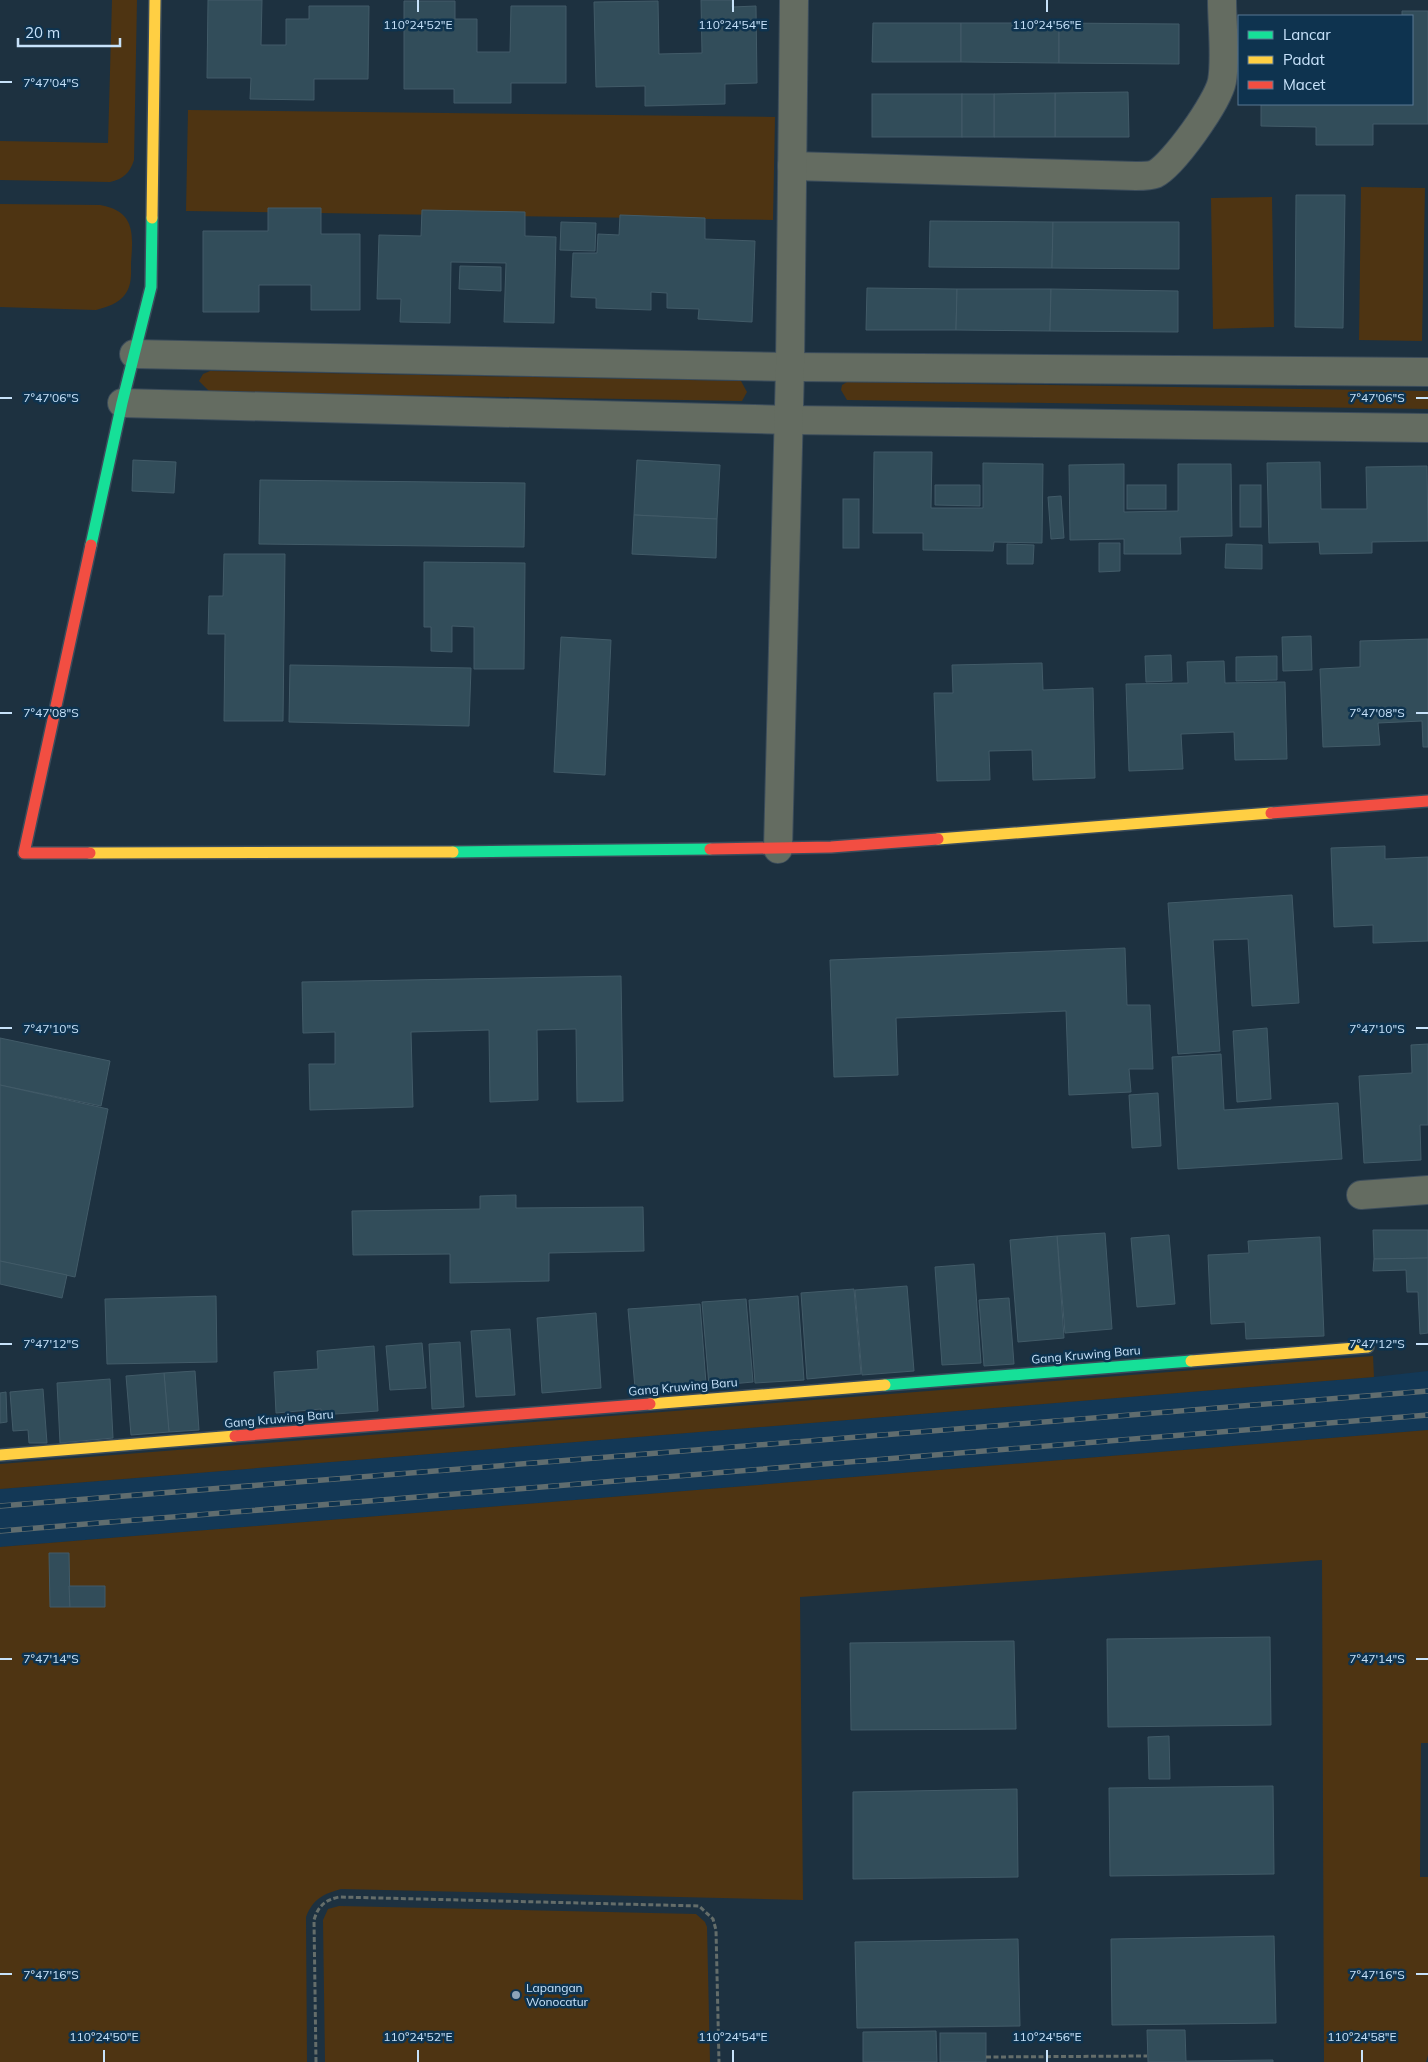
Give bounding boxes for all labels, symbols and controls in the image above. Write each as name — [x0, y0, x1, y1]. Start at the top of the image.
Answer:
scale bar — [18, 15, 120, 47]
legend — [1238, 15, 1413, 105]
text: 110°24'52"E — [383, 17, 453, 32]
text: 110°24'54"E — [698, 17, 768, 32]
text: 110°24'56"E — [1012, 17, 1082, 32]
text: 20 m — [25, 23, 60, 42]
text: Lancar — [1283, 25, 1331, 44]
text: Padat — [1283, 50, 1325, 69]
text: 7°47'04"S — [23, 75, 79, 90]
text: Macet — [1283, 75, 1326, 94]
text: 7°47'06"S — [23, 390, 79, 405]
text: 7°47'06"S — [1349, 390, 1405, 405]
text: 7°47'08"S — [23, 705, 79, 720]
text: 7°47'08"S — [1349, 705, 1405, 720]
text: 7°47'10"S — [23, 1021, 79, 1036]
text: 7°47'10"S — [1349, 1021, 1405, 1036]
text: 7°47'12"S — [23, 1336, 79, 1351]
text: 7°47'12"S — [1349, 1336, 1405, 1351]
street label: Gang Kruwing Baru — [1031, 1342, 1141, 1367]
street label: Gang Kruwing Baru — [628, 1374, 738, 1399]
street label: Gang Kruwing Baru — [224, 1406, 334, 1431]
text: 7°47'14"S — [23, 1651, 79, 1666]
text: 7°47'14"S — [1349, 1651, 1405, 1666]
text: 7°47'16"S — [23, 1967, 79, 1982]
text: 7°47'16"S — [1349, 1967, 1405, 1982]
place label: Lapangan Wonocatur — [526, 1980, 589, 2009]
marker: Lapangan Wonocatur — [510, 1989, 522, 2001]
text: 110°24'50"E — [69, 2029, 139, 2044]
text: 110°24'52"E — [383, 2029, 453, 2044]
text: 110°24'54"E — [698, 2029, 768, 2044]
text: 110°24'56"E — [1012, 2029, 1082, 2044]
text: 110°24'58"E — [1327, 2029, 1397, 2044]

